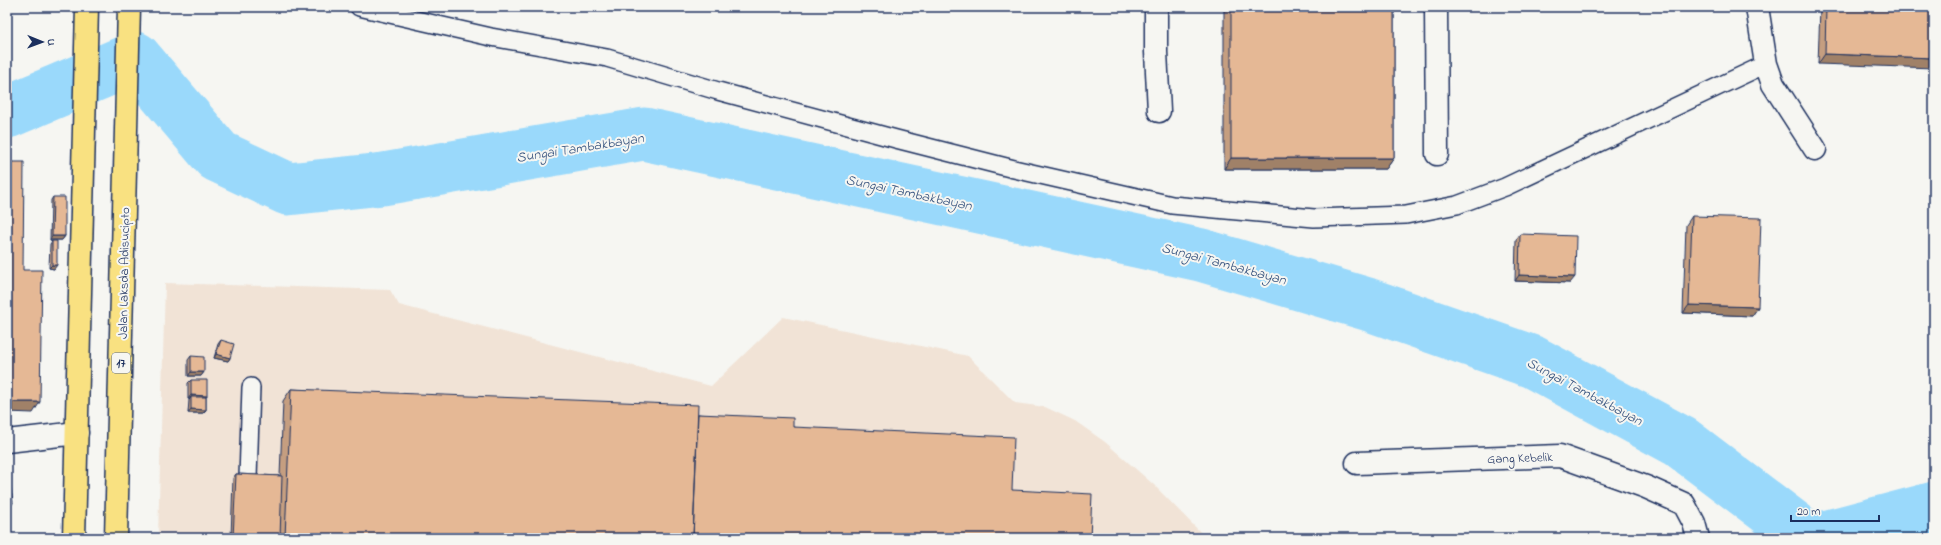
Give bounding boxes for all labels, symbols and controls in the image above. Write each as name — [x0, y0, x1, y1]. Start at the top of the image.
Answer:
north arrow — [22, 22, 62, 62]
text: U — [43, 39, 59, 46]
water label: Sungai Tambakbayan — [515, 128, 646, 169]
water label: Sungai Tambakbayan — [844, 170, 975, 217]
street label: Jalan Laksda Adisucipto — [114, 207, 135, 339]
water label: Sungai Tambakbayan — [1159, 238, 1289, 291]
road number: 17 — [112, 353, 130, 373]
water label: Sungai Tambakbayan — [1523, 353, 1647, 432]
street label: Gang Kebelik — [1487, 448, 1554, 470]
scale bar — [1791, 497, 1879, 523]
text: 20 m — [1797, 503, 1820, 521]

